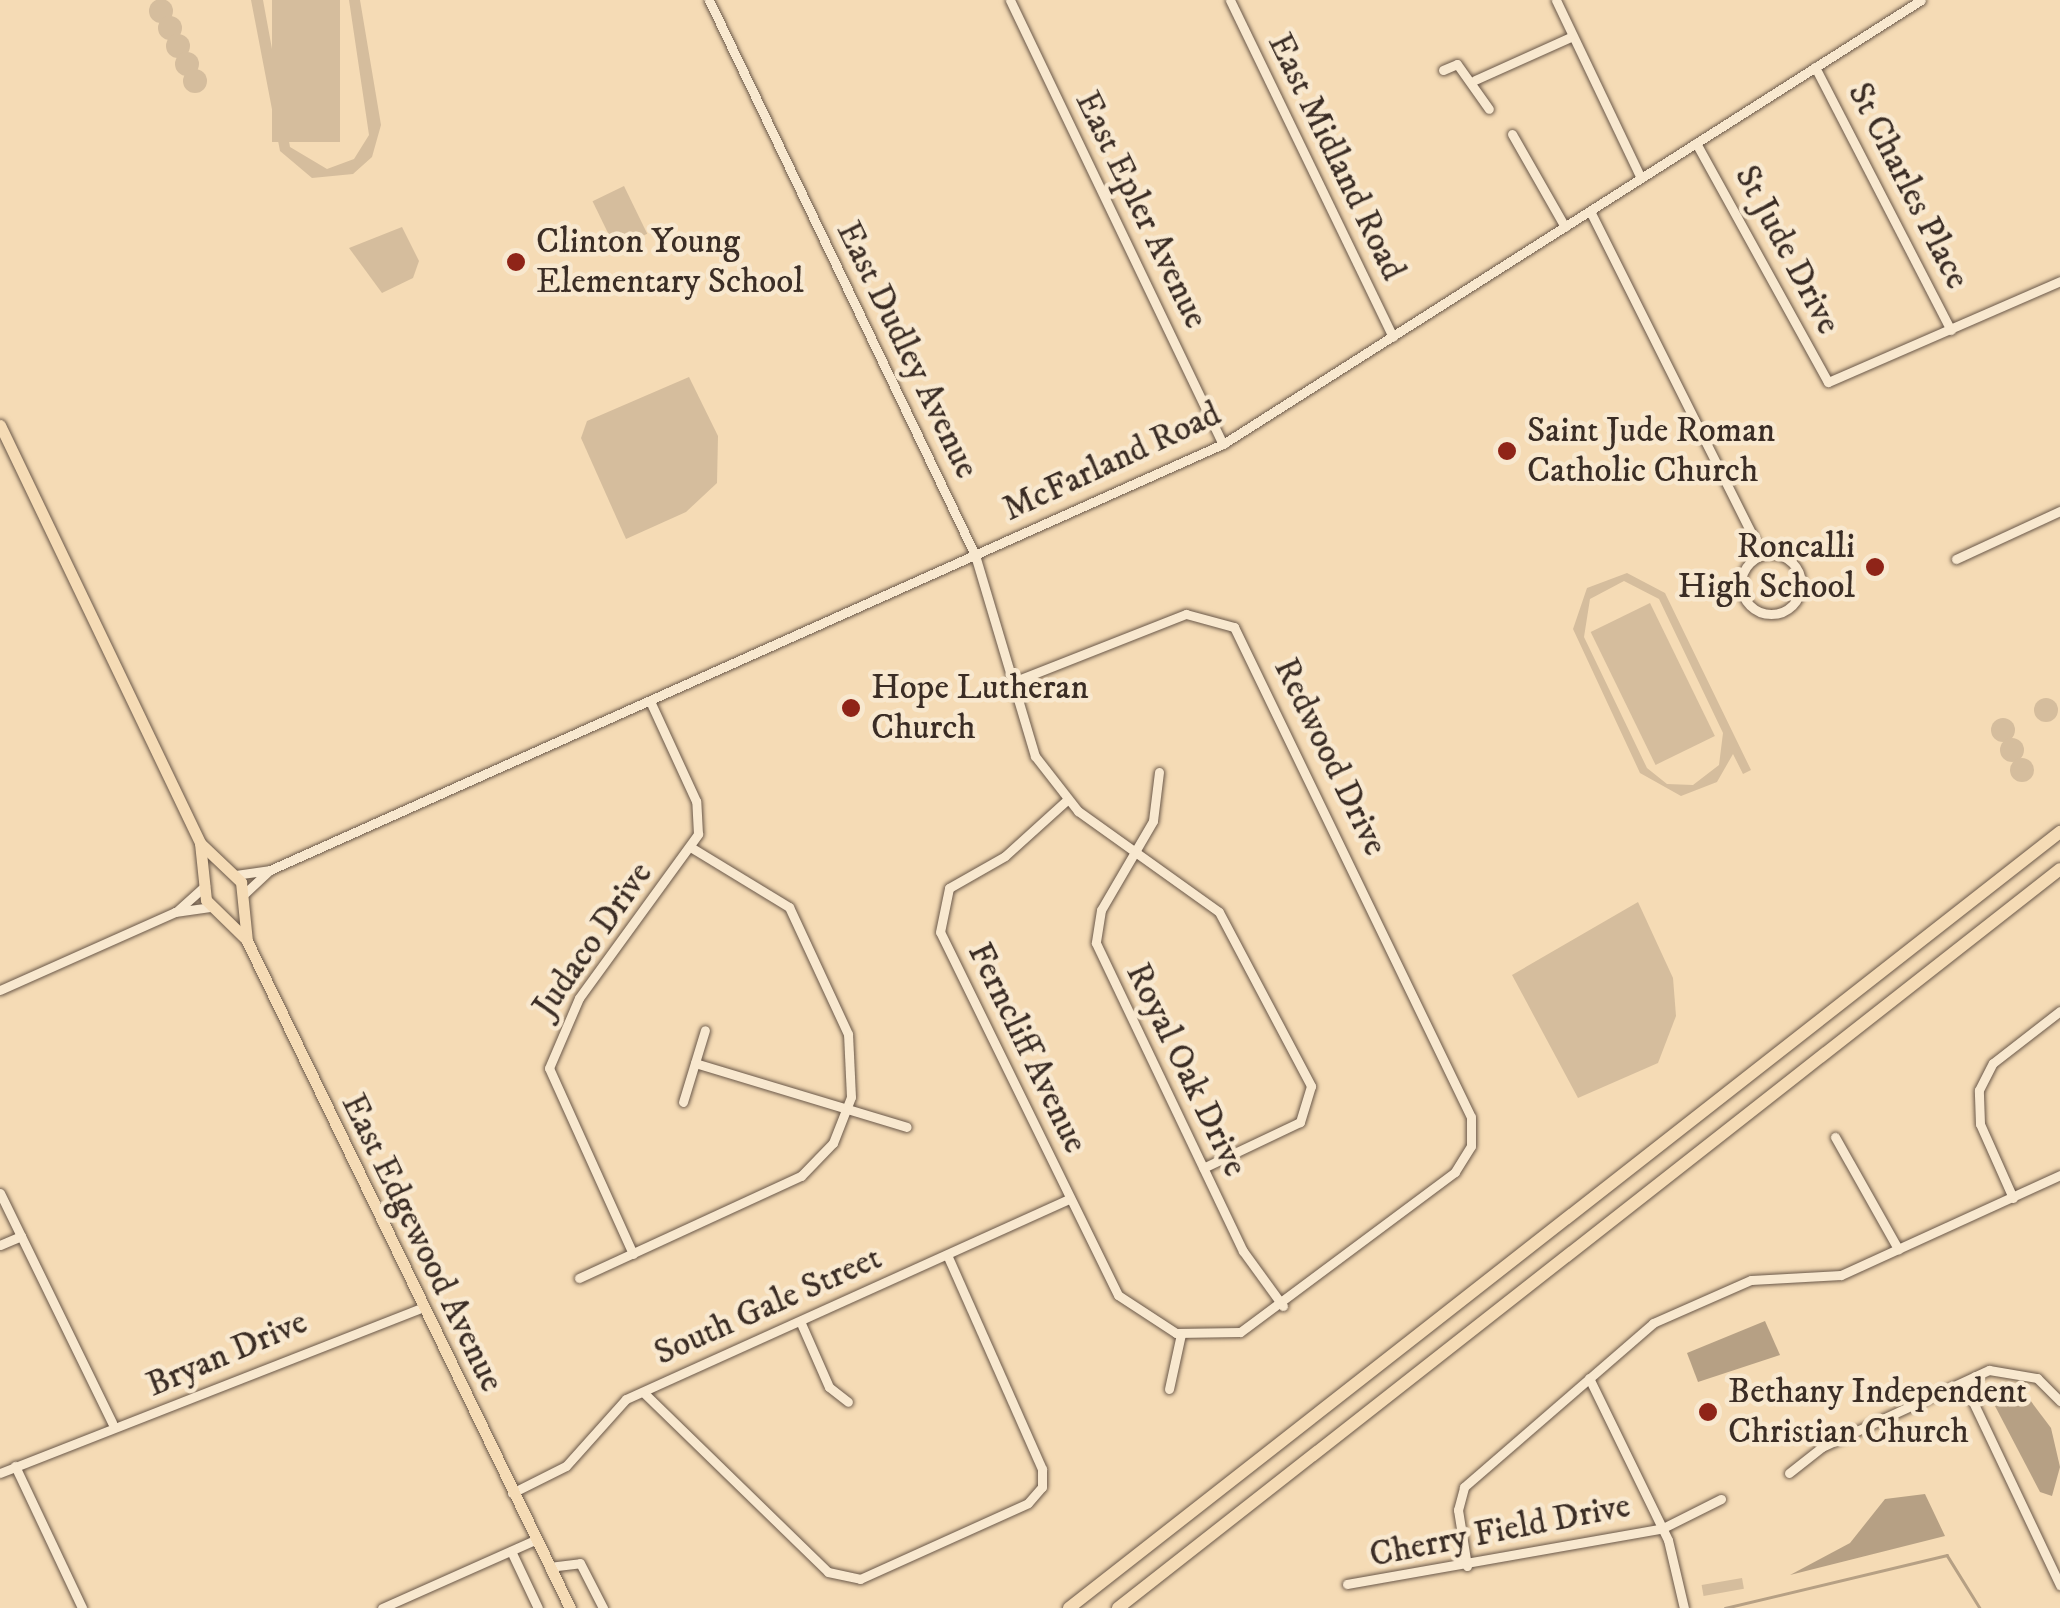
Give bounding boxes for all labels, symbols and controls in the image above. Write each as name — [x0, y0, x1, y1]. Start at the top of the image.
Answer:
street label: East Midland Road — [1258, 27, 1414, 287]
street label: St Charles Place — [1838, 76, 1978, 296]
street label: East Epler Avenue — [1065, 85, 1217, 335]
street label: St Jude Drive — [1725, 159, 1849, 341]
street label: East Dudley Avenue — [827, 215, 987, 485]
place label: Clinton Young Elementary School — [536, 221, 804, 303]
marker: Clinton Young Elementary School — [505, 251, 527, 273]
street label: McFarland Road — [996, 393, 1228, 531]
place label: Saint Jude Roman Catholic Church — [1527, 410, 1775, 492]
marker: Saint Jude Roman Catholic Church — [1496, 440, 1518, 462]
place label: Roncalli High School — [1678, 526, 1855, 608]
marker: Roncalli High School — [1864, 556, 1886, 578]
street label: Redwood Drive — [1264, 652, 1396, 862]
place label: Hope Lutheran Church — [871, 667, 1089, 749]
marker: Hope Lutheran Church — [840, 697, 862, 719]
street label: Judaco Drive — [524, 854, 662, 1026]
street label: Ferncliff Avenue — [958, 936, 1096, 1160]
street label: Royal Oak Drive — [1116, 956, 1256, 1184]
street label: East Edgewood Avenue — [332, 1087, 512, 1399]
street label: South Gale Street — [648, 1237, 888, 1375]
street label: Bryan Drive — [140, 1301, 314, 1407]
place label: Bethany Independent Christian Church — [1728, 1371, 2027, 1453]
marker: Bethany Independent Christian Church — [1697, 1401, 1719, 1423]
street label: Cherry Field Drive — [1366, 1485, 1634, 1577]

